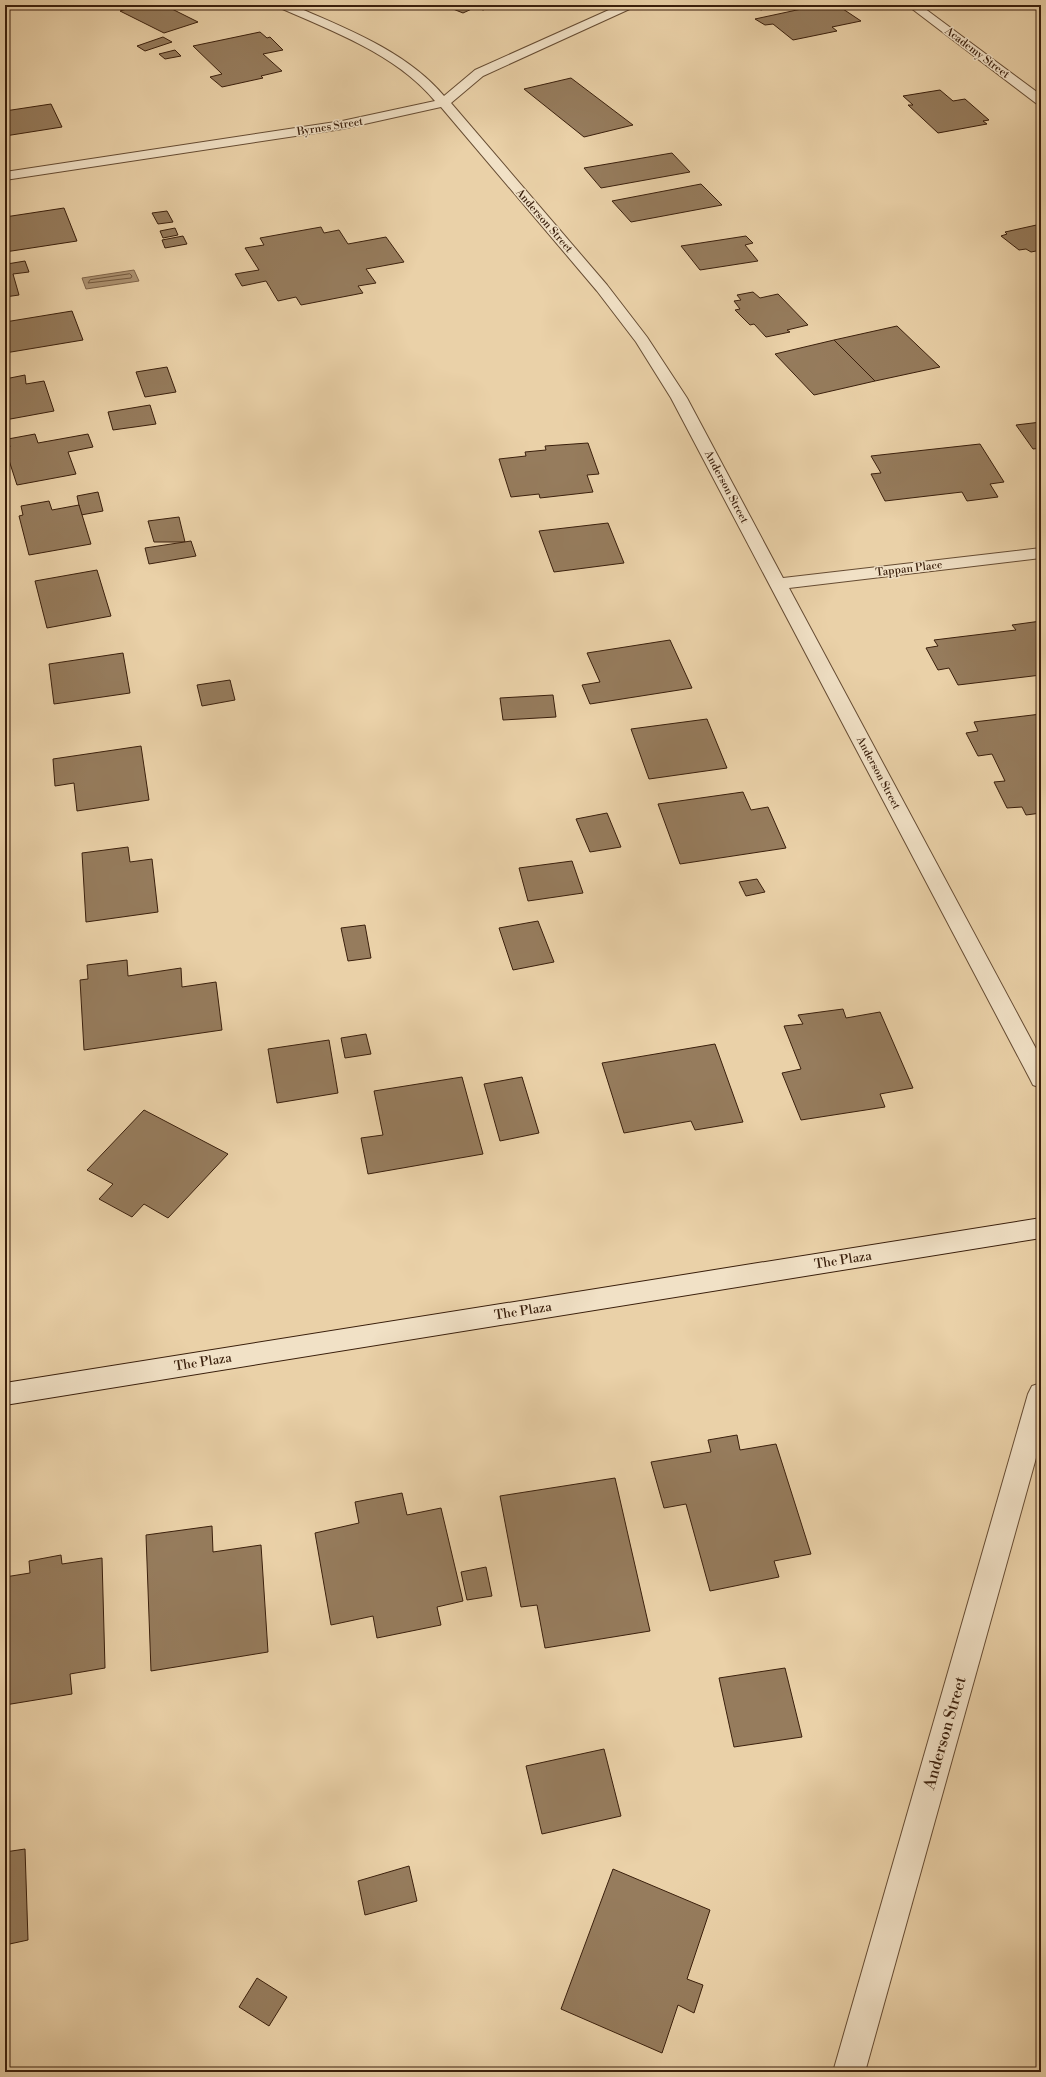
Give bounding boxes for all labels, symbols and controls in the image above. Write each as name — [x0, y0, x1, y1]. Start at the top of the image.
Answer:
street label: Academy Street — [941, 24, 1012, 82]
street label: Byrnes Street — [295, 115, 364, 139]
street label: Anderson Street — [512, 185, 576, 256]
street label: Anderson Street — [700, 447, 751, 526]
street label: Tappan Place — [875, 558, 944, 580]
street label: Anderson Street — [852, 733, 903, 812]
street label: The Plaza — [813, 1247, 873, 1272]
street label: The Plaza — [493, 1298, 553, 1323]
street label: The Plaza — [173, 1349, 233, 1374]
street label: Anderson Street — [919, 1674, 971, 1793]

